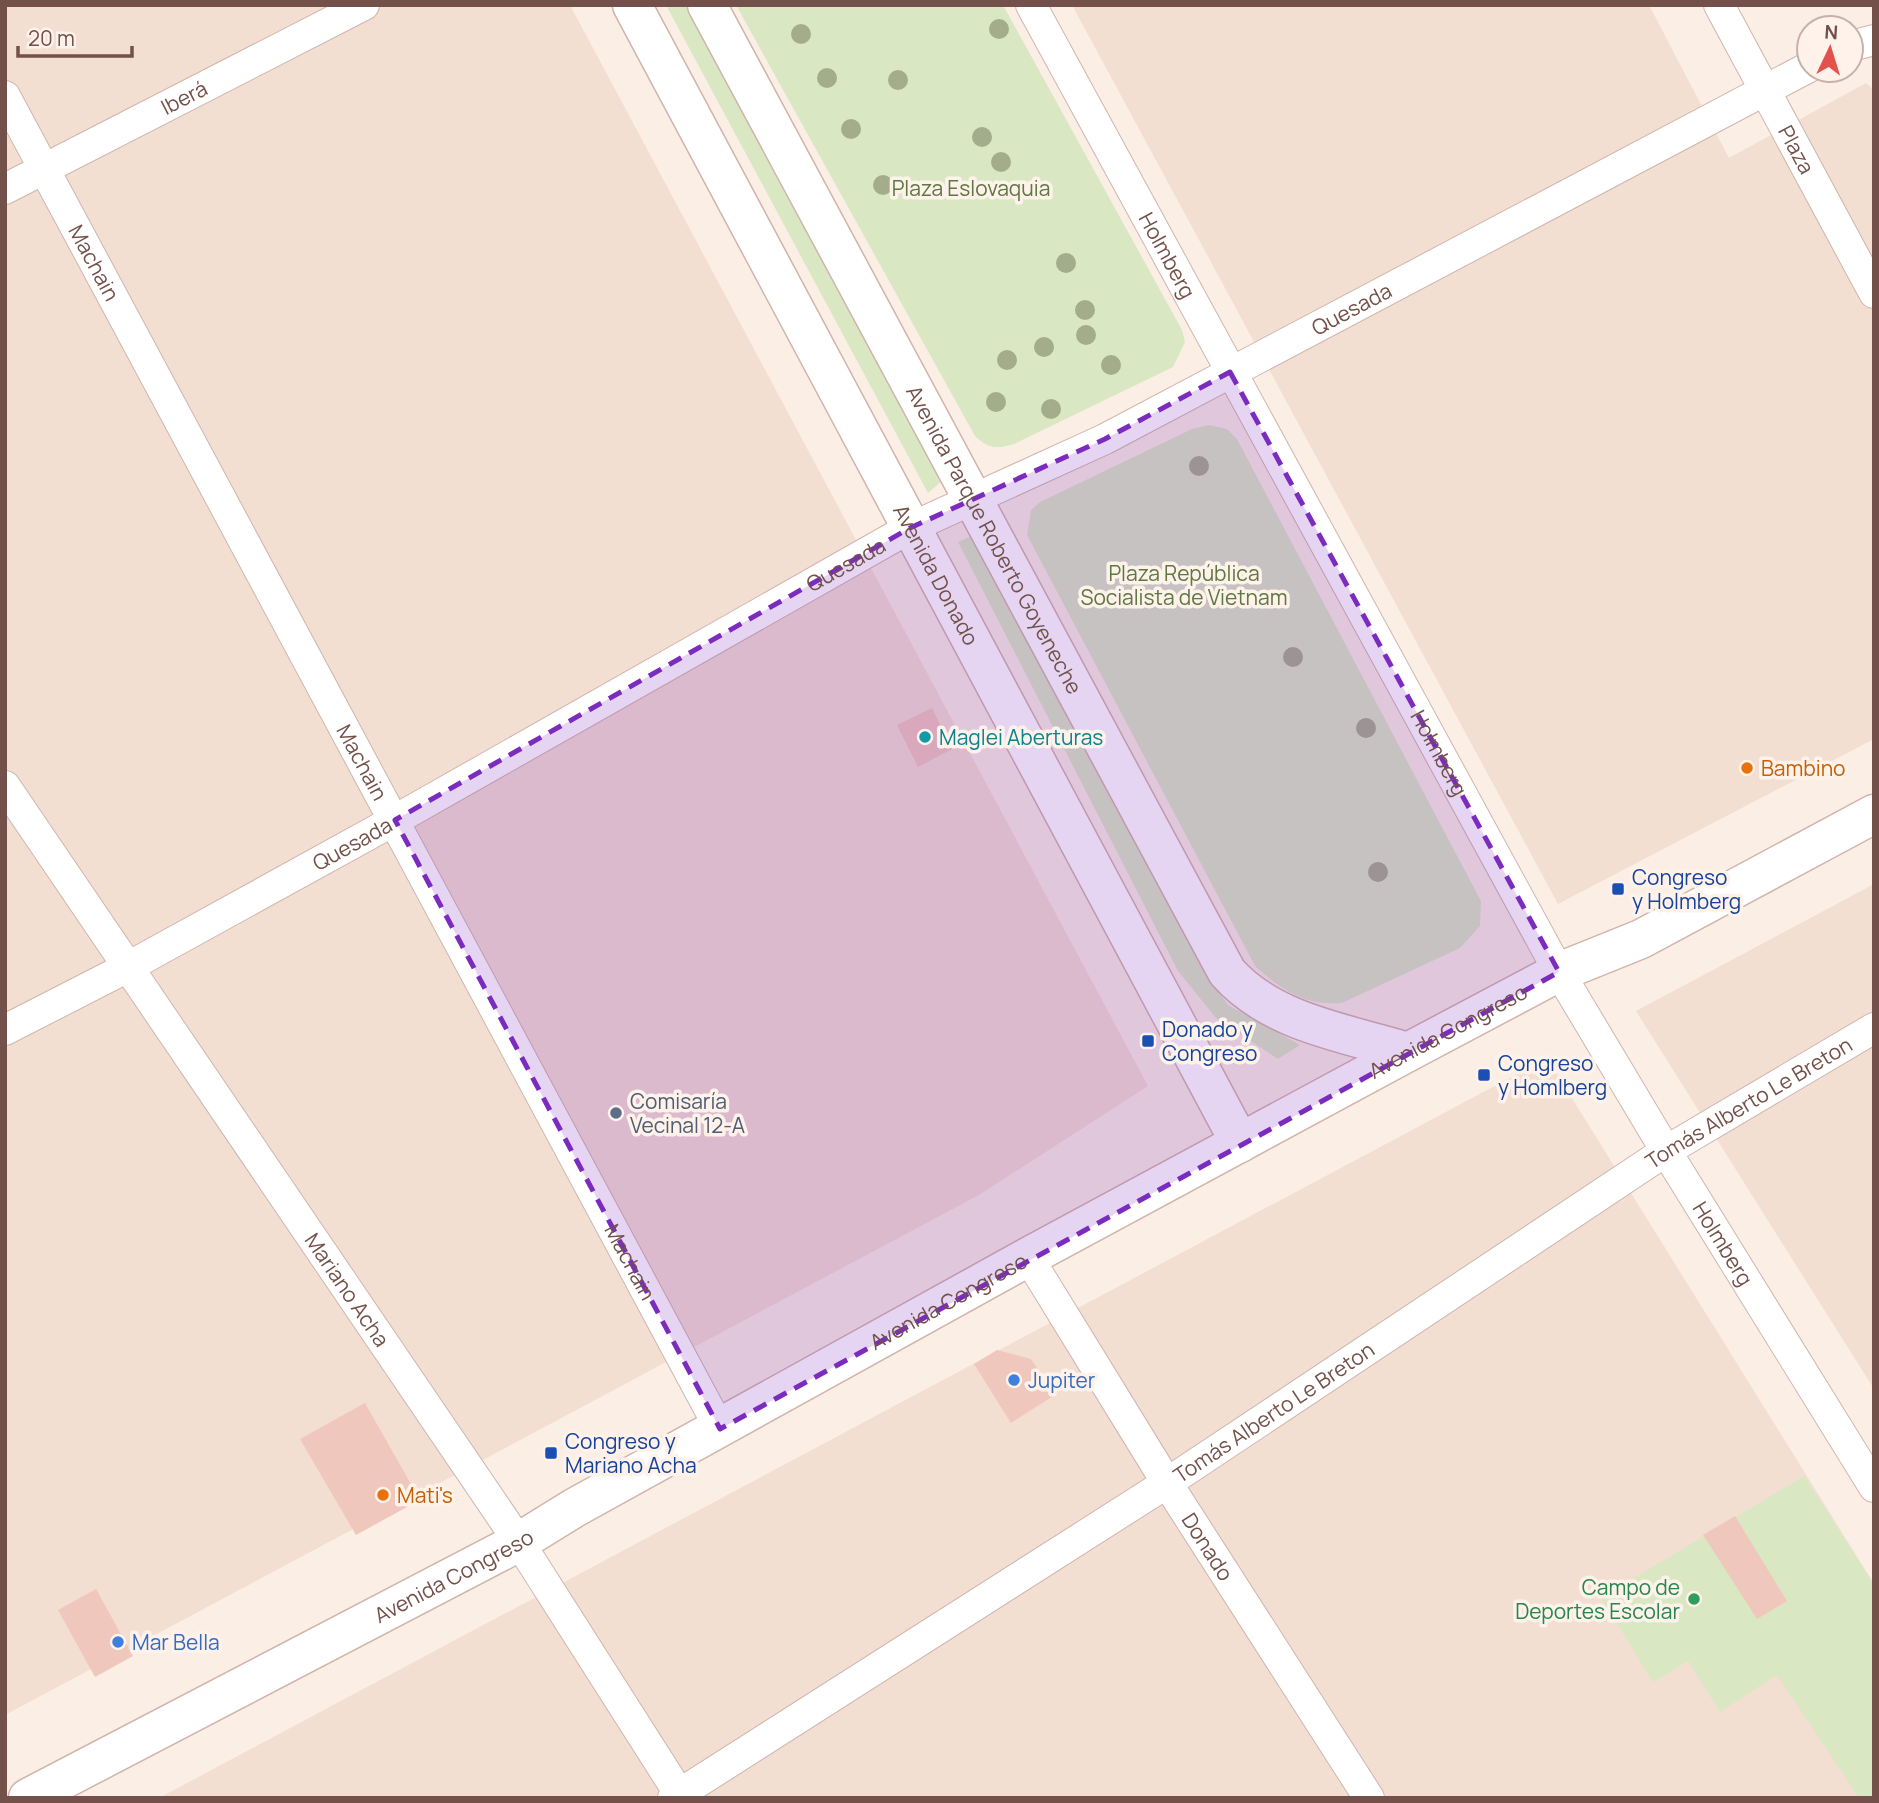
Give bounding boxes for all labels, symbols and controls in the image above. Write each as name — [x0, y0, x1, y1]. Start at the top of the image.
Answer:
scale bar — [18, 14, 131, 58]
north arrow — [1795, 14, 1865, 84]
text: N — [1823, 19, 1839, 45]
text: 20 m — [28, 24, 75, 52]
street label: Iberá — [156, 74, 212, 121]
street label: Plaza — [1772, 120, 1821, 179]
park label: Plaza Eslovaquia — [892, 174, 1050, 202]
street label: Holmberg — [1133, 207, 1202, 303]
street label: Machain — [63, 220, 126, 306]
street label: Quesada — [1306, 276, 1396, 341]
street label: Avenida Parque Roberto Goyeneche — [900, 380, 1089, 699]
street label: Avenida Donado — [887, 499, 986, 650]
street label: Quesada — [801, 531, 890, 598]
park label: Plaza República Socialista de Vietnam — [1080, 559, 1288, 611]
street label: Holmberg — [1405, 705, 1474, 801]
street label: Machain — [331, 719, 394, 805]
place label: Maglei Aberturas — [939, 723, 1103, 751]
marker: Maglei Aberturas — [917, 729, 933, 745]
place label: Bambino — [1761, 754, 1846, 782]
marker: Bambino — [1739, 760, 1755, 776]
street label: Quesada — [307, 810, 397, 877]
place label: Congreso y Holmberg — [1632, 863, 1741, 915]
marker: Congreso y Holmberg — [1610, 881, 1626, 897]
street label: Avenida Congreso — [1364, 977, 1532, 1085]
place label: Donado y Congreso — [1162, 1015, 1257, 1067]
street label: Tomás Alberto Le Breton — [1640, 1030, 1857, 1175]
marker: Donado y Congreso — [1140, 1033, 1156, 1049]
place label: Congreso y Homlberg — [1498, 1049, 1607, 1101]
marker: Congreso y Homlberg — [1476, 1067, 1492, 1083]
place label: Comisaría Vecinal 12-A — [630, 1087, 745, 1139]
marker: Comisaría Vecinal 12-A — [608, 1105, 624, 1121]
street label: Holmberg — [1687, 1196, 1760, 1291]
street label: Machain — [599, 1219, 662, 1305]
street label: Mariano Acha — [299, 1227, 396, 1352]
street label: Avenida Congreso — [864, 1246, 1032, 1356]
street label: Tomás Alberto Le Breton — [1168, 1335, 1380, 1489]
place label: Jupiter — [1028, 1366, 1096, 1394]
marker: Jupiter — [1006, 1372, 1022, 1388]
place label: Congreso y Mariano Acha — [565, 1427, 697, 1479]
marker: Congreso y Mariano Acha — [543, 1445, 559, 1461]
place label: Mati's — [397, 1481, 453, 1509]
marker: Mati's — [375, 1487, 391, 1503]
street label: Donado — [1176, 1507, 1240, 1586]
street label: Avenida Congreso — [369, 1523, 538, 1629]
place label: Campo de Deportes Escolar — [1515, 1573, 1680, 1625]
marker: Campo de Deportes Escolar — [1686, 1591, 1702, 1607]
place label: Mar Bella — [132, 1628, 220, 1656]
marker: Mar Bella — [110, 1634, 126, 1650]

